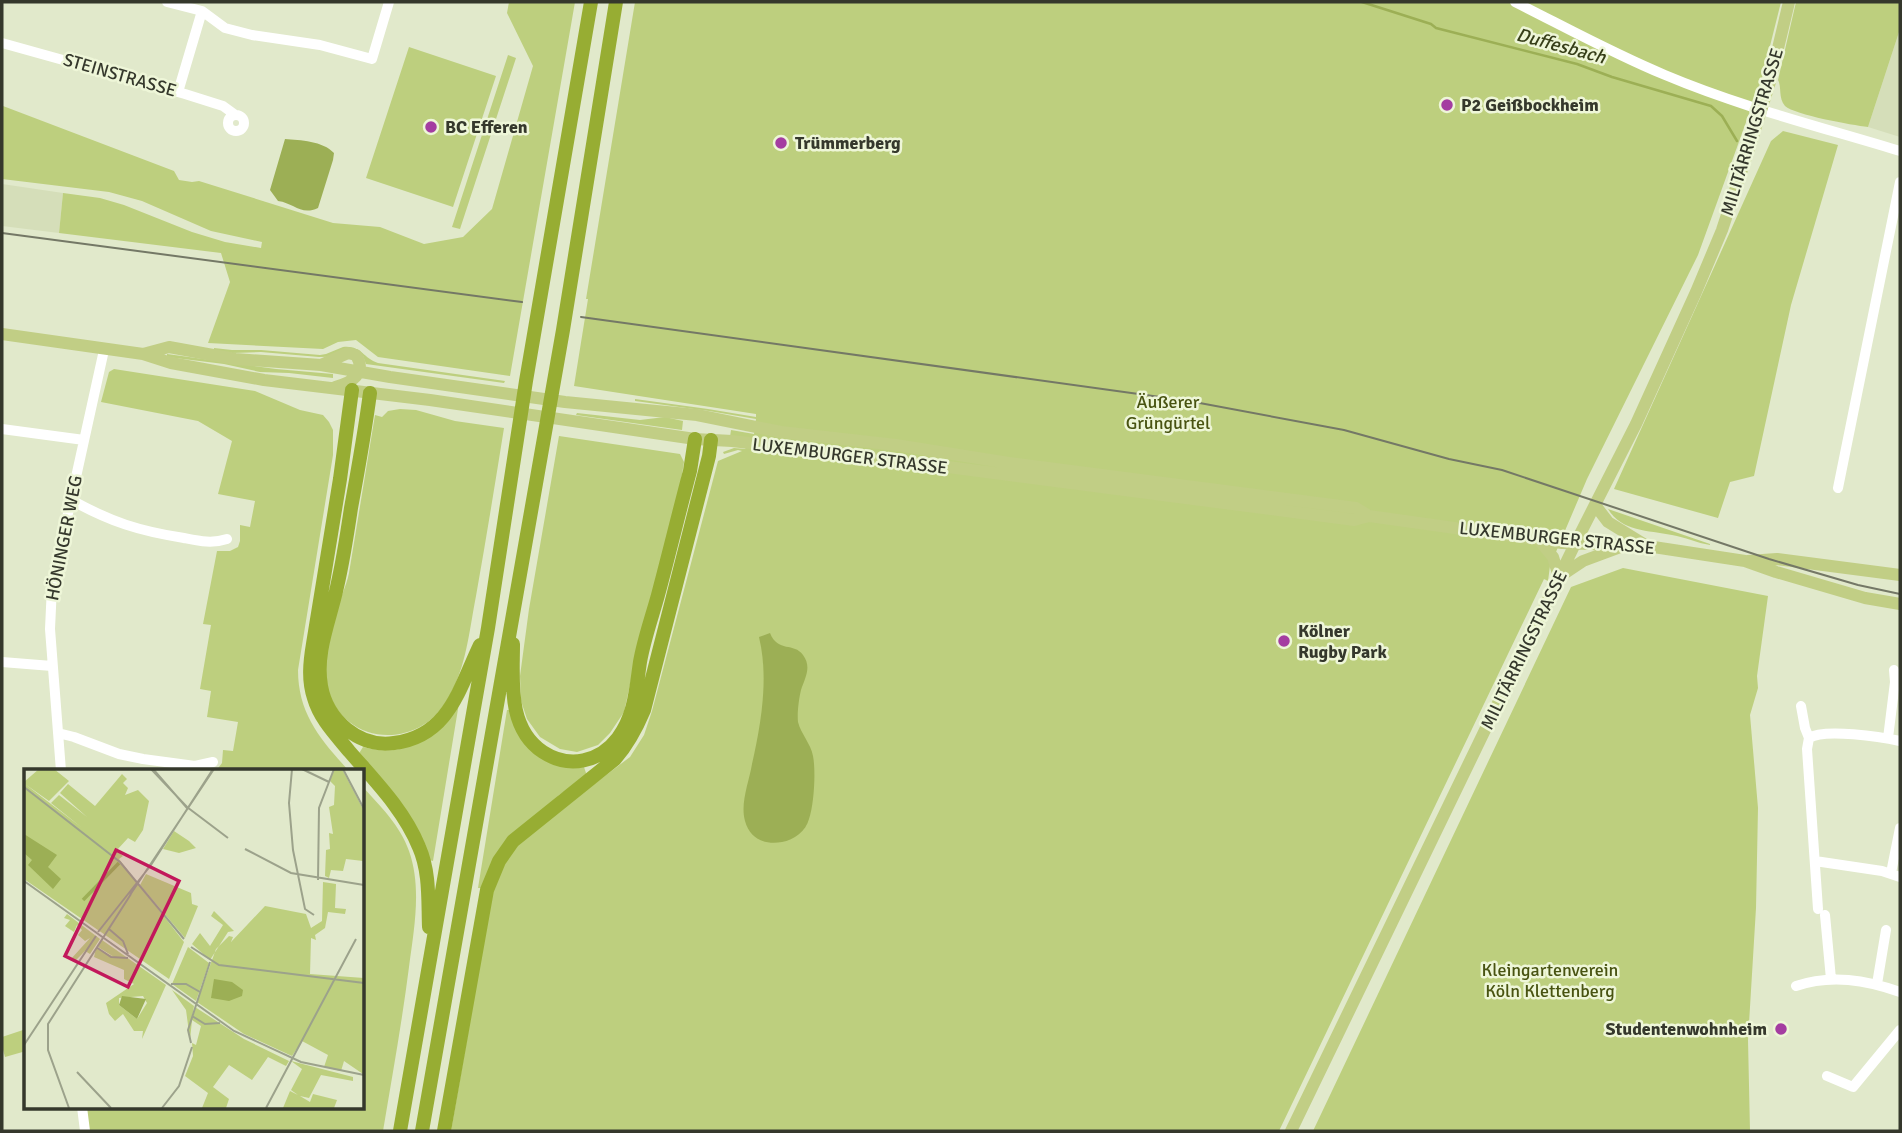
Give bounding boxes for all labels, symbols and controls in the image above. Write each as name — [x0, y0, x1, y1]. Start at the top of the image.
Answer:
water label: Duffesbach — [1514, 23, 1609, 70]
street label: MILITÄRRINGSTRASSE — [1716, 46, 1788, 218]
street label: STEINSTRASSE — [61, 48, 179, 102]
place label: P2 Geißbockheim — [1461, 94, 1599, 116]
marker: P2 Geißbockheim — [1439, 97, 1455, 113]
place label: BC Efferen — [445, 116, 528, 138]
marker: BC Efferen — [423, 119, 439, 135]
place label: Trümmerberg — [795, 132, 901, 154]
marker: Trümmerberg — [773, 135, 789, 151]
park label: Äußerer Grüngürtel — [1126, 391, 1210, 434]
street label: LUXEMBURGER STRASSE — [751, 433, 949, 479]
street label: HÖNINGER WEG — [41, 473, 87, 603]
street label: LUXEMBURGER STRASSE — [1458, 517, 1656, 559]
street label: MILITÄRRINGSTRASSE — [1476, 567, 1572, 733]
place label: Kölner Rugby Park — [1298, 620, 1387, 663]
marker: Kölner Rugby Park — [1276, 633, 1292, 649]
inset map — [24, 769, 364, 1108]
park label: Kleingartenverein Köln Klettenberg — [1482, 959, 1618, 1002]
place label: Studentenwohnheim — [1606, 1018, 1767, 1040]
marker: Studentenwohnheim — [1773, 1021, 1789, 1037]

